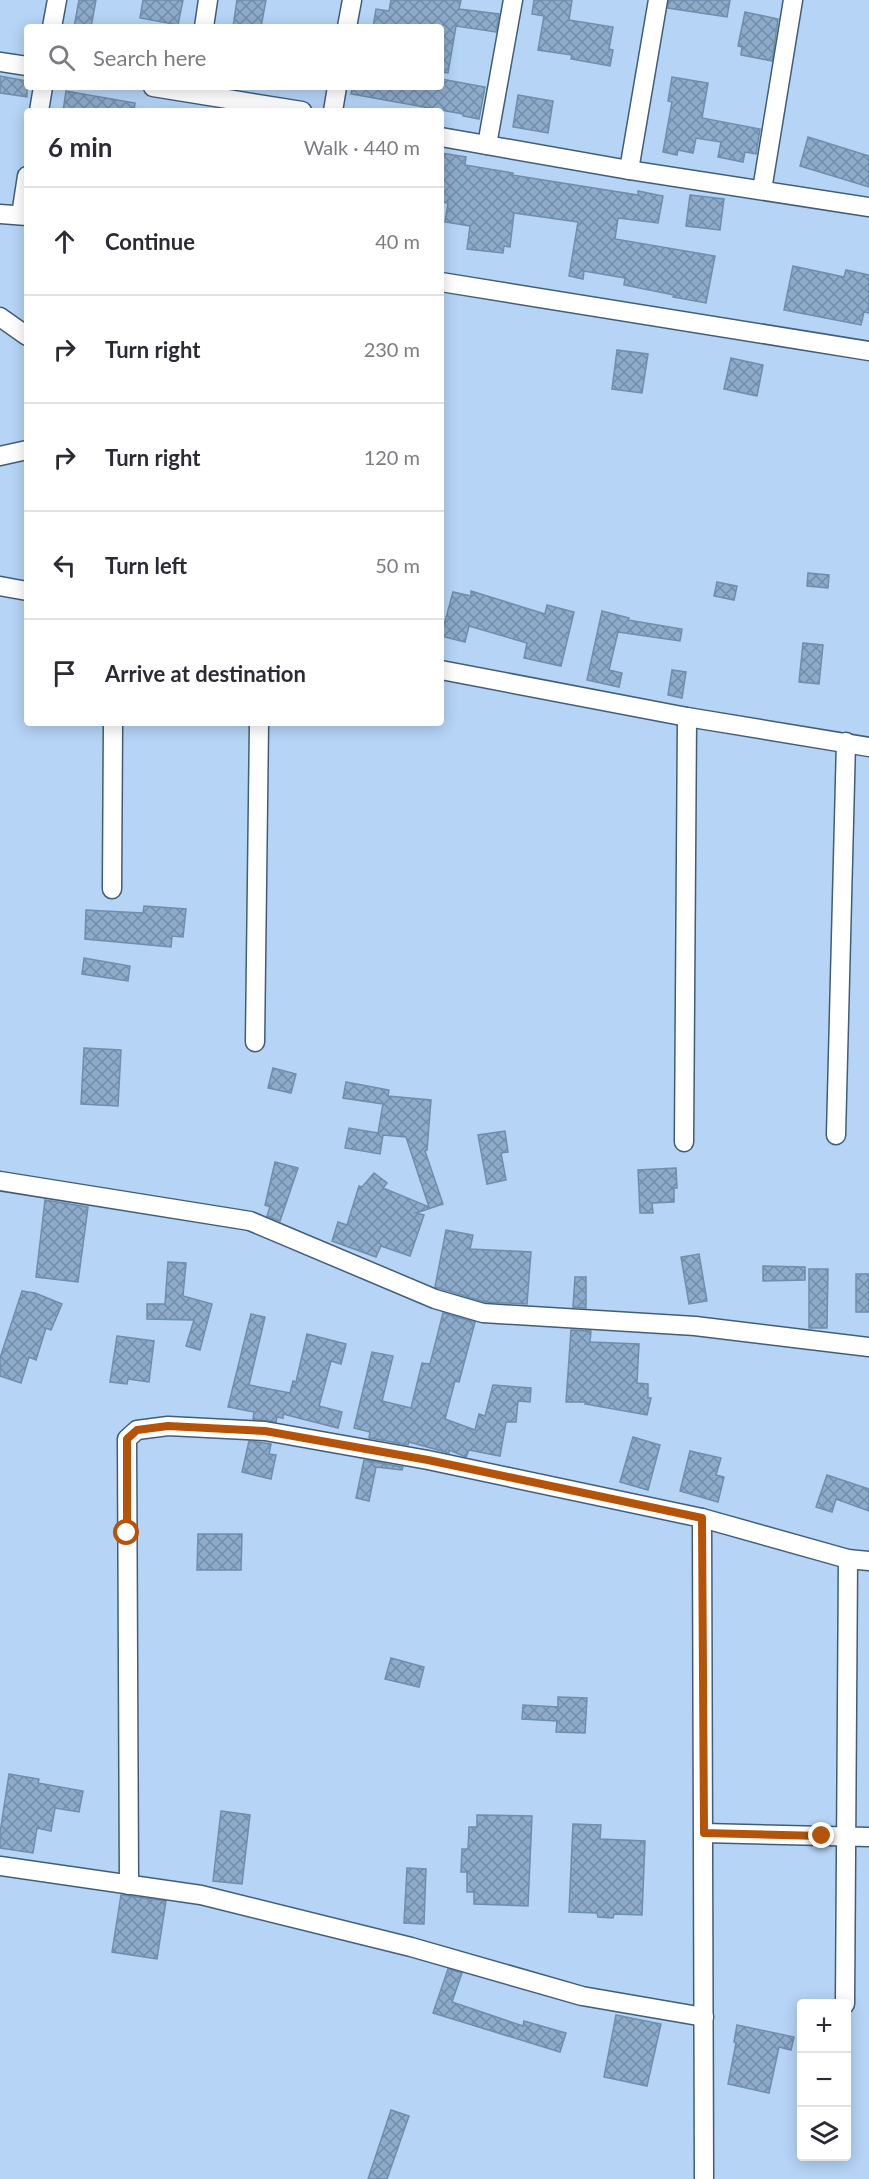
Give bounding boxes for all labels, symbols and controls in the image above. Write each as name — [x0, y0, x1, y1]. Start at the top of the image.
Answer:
search box — [24, 24, 444, 90]
icon: search — [45, 41, 78, 74]
text: Search here — [93, 44, 206, 71]
text: 6 min — [48, 131, 112, 163]
text: Walk · 440 m — [304, 135, 420, 159]
icon: ahead — [48, 225, 81, 258]
text: Continue — [105, 228, 195, 255]
text: 40 m — [375, 229, 420, 253]
icon: right — [48, 333, 81, 366]
text: Turn right — [105, 336, 200, 363]
text: 230 m — [364, 337, 420, 361]
icon: right — [48, 441, 81, 474]
text: Turn right — [105, 444, 200, 471]
text: 120 m — [364, 445, 420, 469]
icon: left — [48, 549, 81, 582]
text: Turn left — [105, 552, 187, 579]
text: 50 m — [375, 553, 420, 577]
icon: arrive — [48, 657, 81, 690]
text: Arrive at destination — [105, 660, 306, 687]
route start — [113, 1519, 139, 1545]
route end — [808, 1822, 834, 1848]
map controls — [797, 1999, 851, 2161]
button: + — [797, 1999, 851, 2053]
button: − — [797, 2053, 851, 2107]
button: layers — [797, 2107, 851, 2161]

